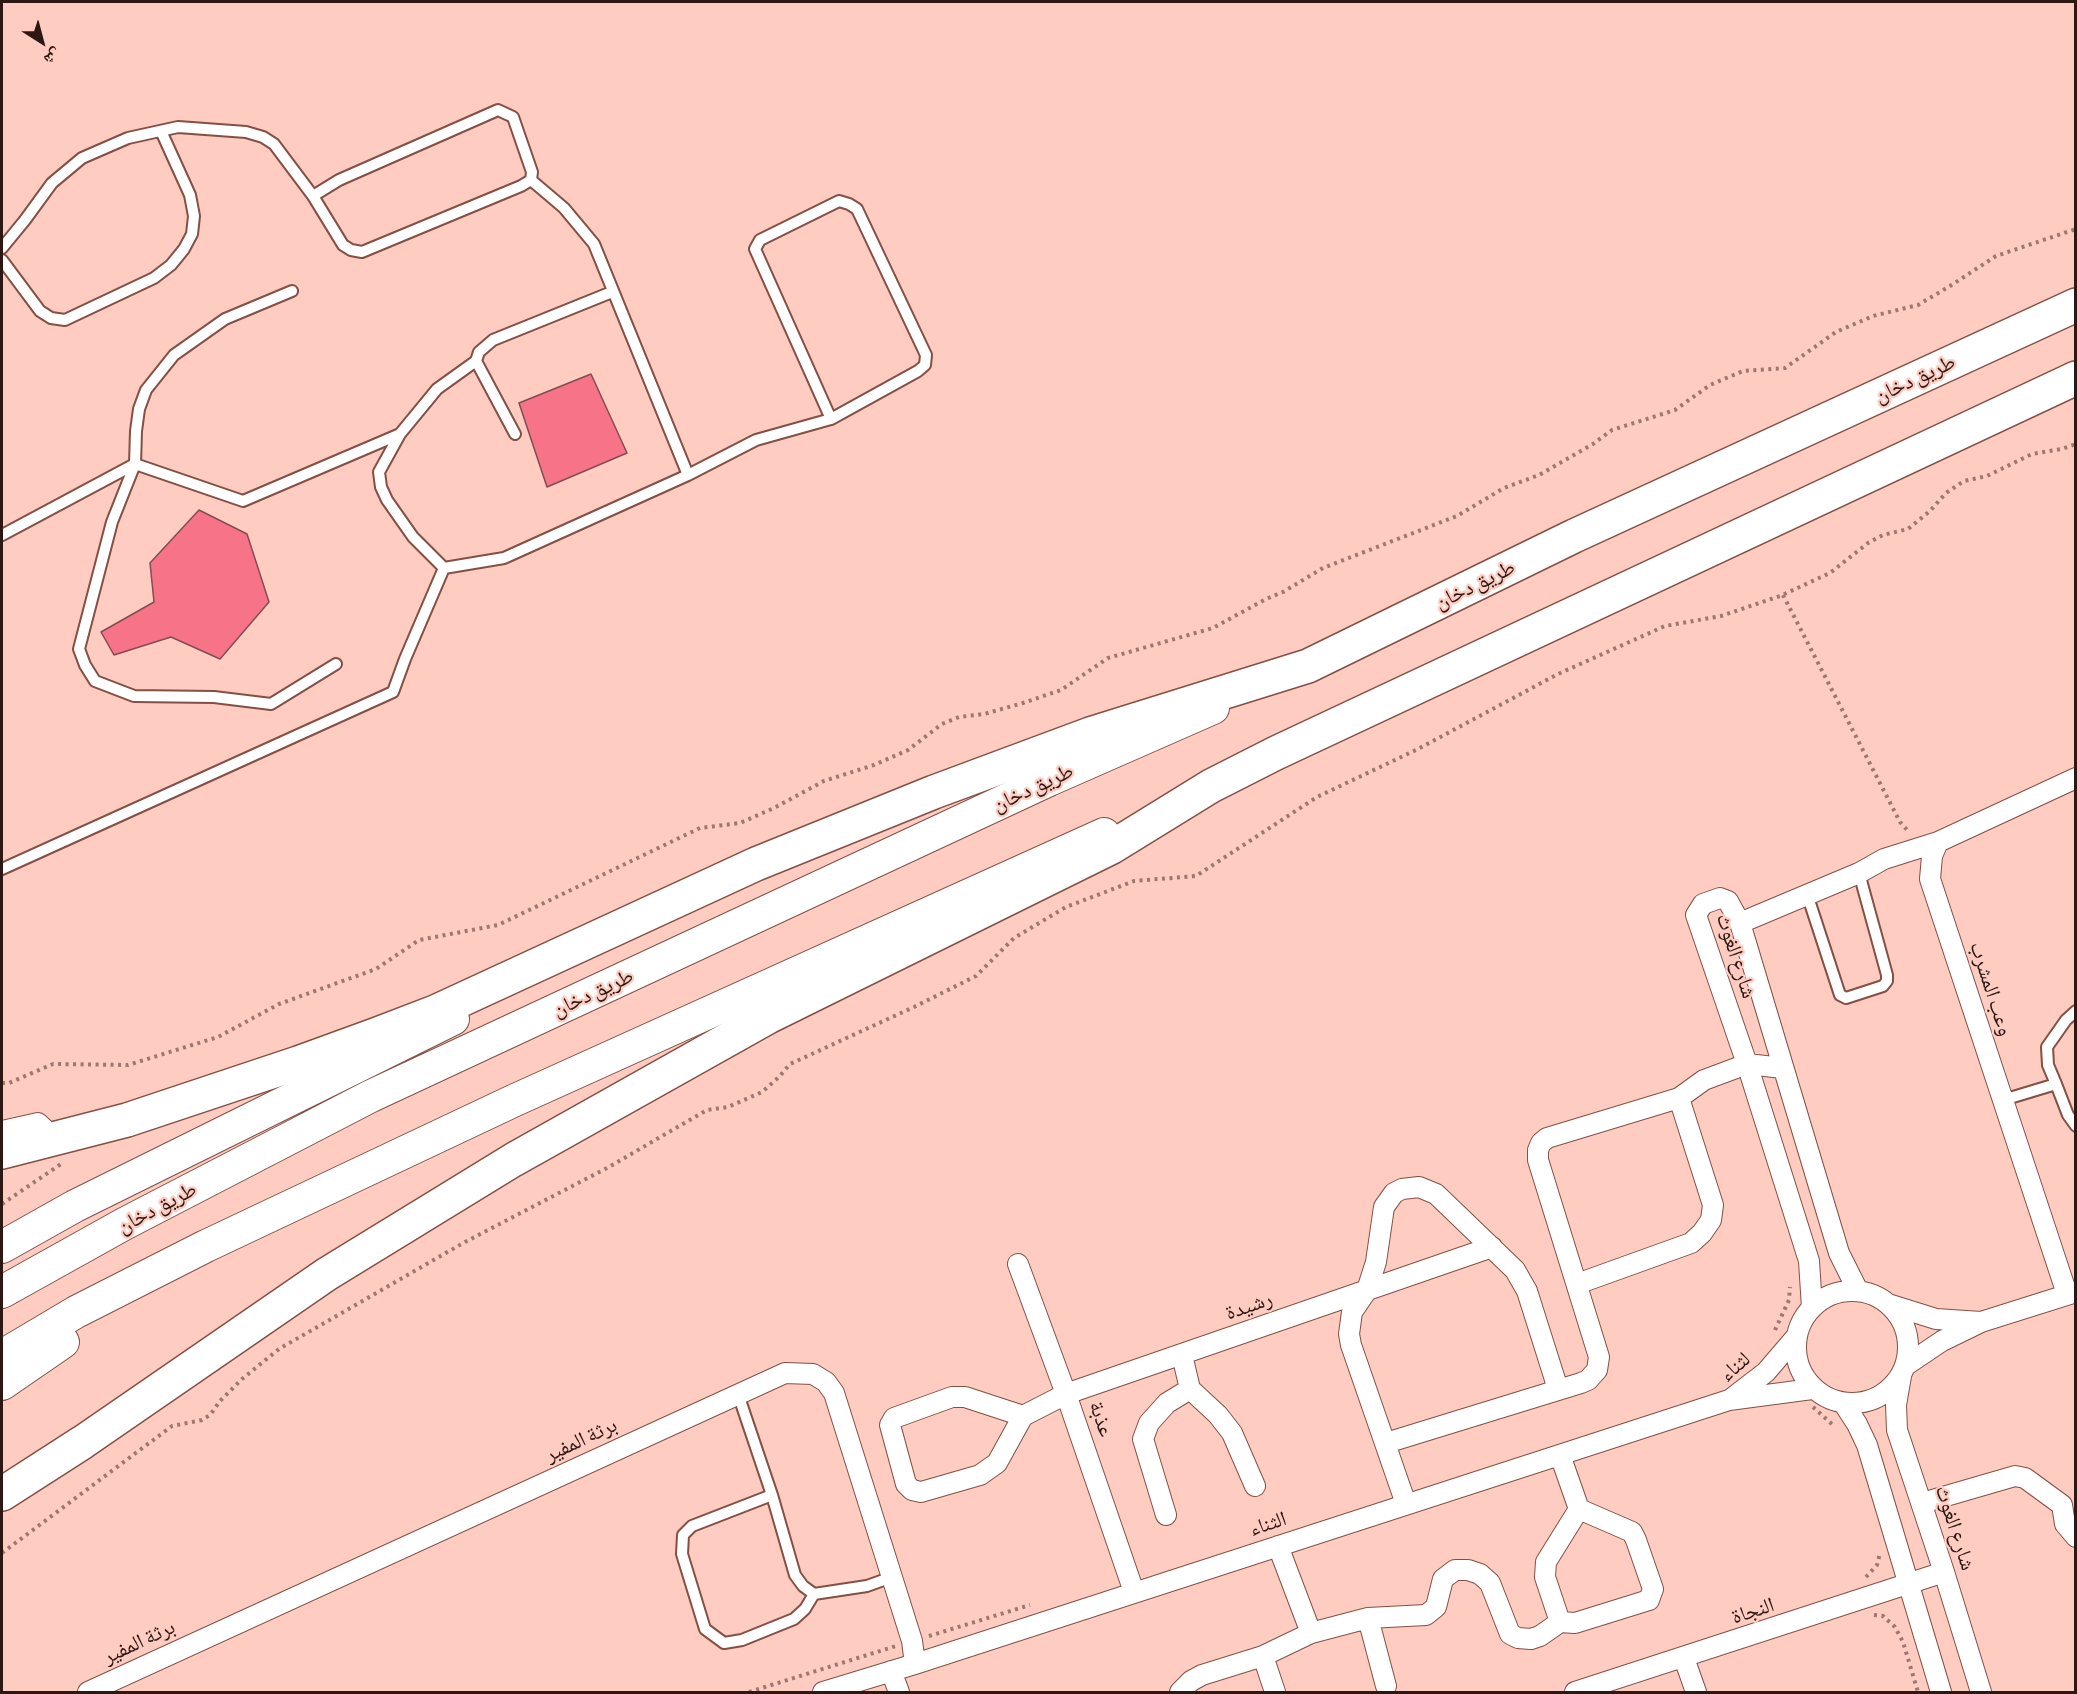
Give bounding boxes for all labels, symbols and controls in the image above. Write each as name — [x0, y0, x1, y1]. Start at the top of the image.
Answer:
north arrow — [12, 12, 72, 72]
text: ش — [41, 45, 64, 68]
street label: طريق دخان — [1871, 349, 1959, 409]
street label: طريق دخان — [1431, 555, 1519, 615]
street label: طريق دخان — [989, 758, 1077, 818]
street label: شارع الغوث — [1710, 910, 1762, 1002]
street label: وعب المشرب — [1964, 939, 2018, 1039]
street label: طريق دخان — [549, 963, 637, 1023]
street label: طريق دخان — [113, 1177, 201, 1239]
street label: رشيدة — [1222, 1286, 1276, 1326]
street label: لثناء — [1714, 1347, 1756, 1387]
street label: عذبة — [1083, 1398, 1119, 1440]
street label: برثة المفير — [541, 1412, 621, 1468]
street label: شارع الغوث — [1929, 1482, 1981, 1574]
street label: الثناء — [1246, 1506, 1290, 1542]
street label: النجاة — [1728, 1592, 1778, 1630]
street label: برثة المفير — [99, 1614, 179, 1670]

